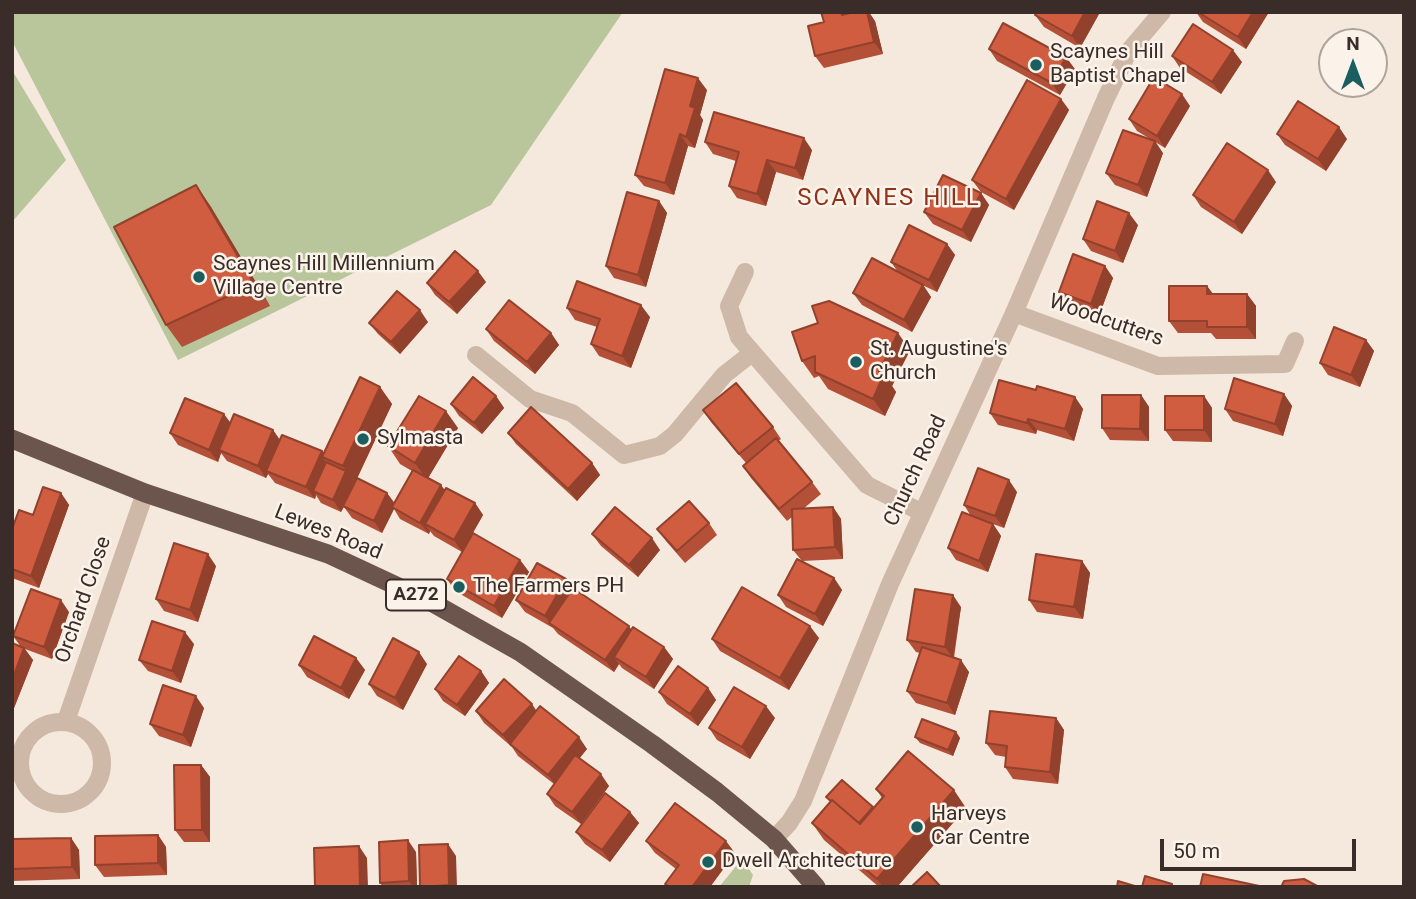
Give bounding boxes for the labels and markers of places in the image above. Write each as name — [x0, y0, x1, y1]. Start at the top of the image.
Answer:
place label: Scaynes Hill Baptist Chapel — [1050, 40, 1186, 90]
marker: Scaynes Hill Baptist Chapel — [1028, 57, 1044, 73]
place label: Scaynes Hill Millennium Village Centre — [213, 252, 435, 302]
marker: Scaynes Hill Millennium Village Centre — [191, 269, 207, 285]
place label: St. Augustine's Church — [870, 337, 1008, 387]
marker: St. Augustine's Church — [848, 354, 864, 370]
place label: Sylmasta — [377, 426, 463, 452]
marker: Sylmasta — [355, 431, 371, 447]
place label: The Farmers PH — [473, 574, 624, 600]
marker: The Farmers PH — [451, 579, 467, 595]
place label: Harveys Car Centre — [931, 802, 1030, 852]
marker: Harveys Car Centre — [909, 819, 925, 835]
place label: Dwell Architecture — [722, 849, 892, 875]
marker: Dwell Architecture — [700, 854, 716, 870]

